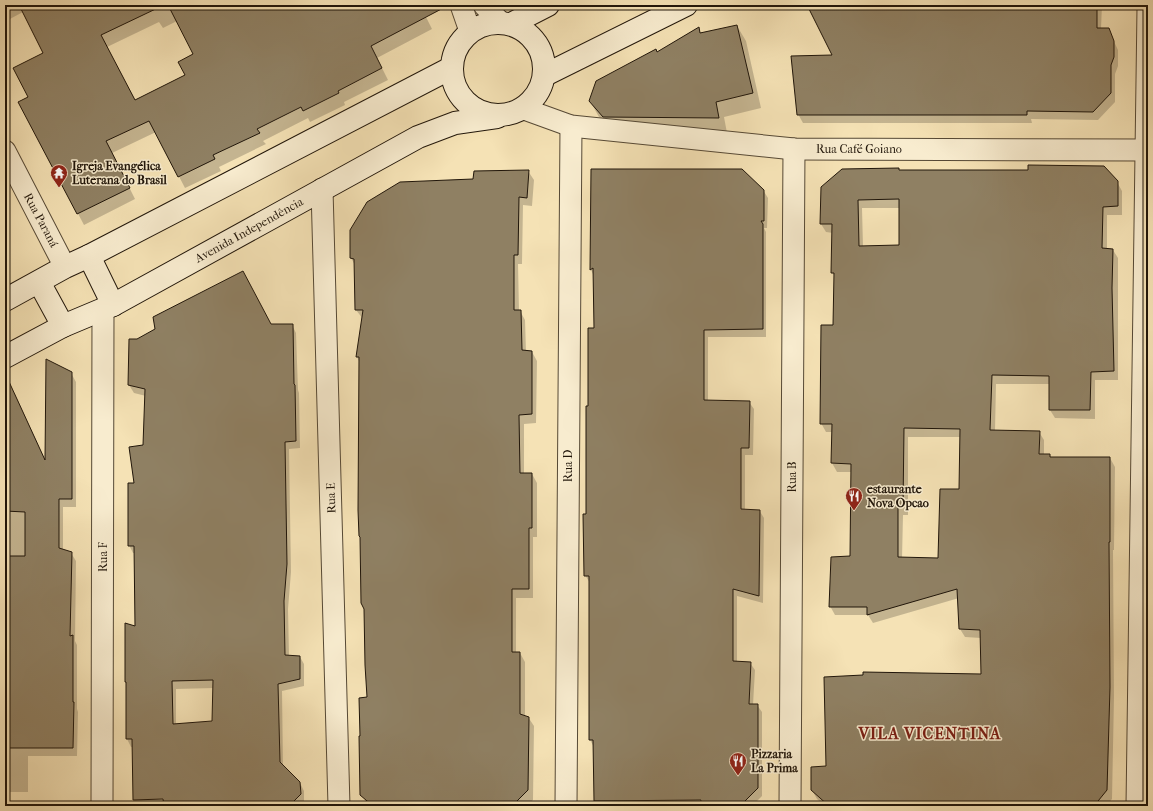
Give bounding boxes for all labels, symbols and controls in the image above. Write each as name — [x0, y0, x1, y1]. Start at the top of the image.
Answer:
street label: Rua Café Goiano — [816, 142, 902, 156]
place label: Igreja Evangélica Luterana do Brasil — [72, 159, 168, 187]
temple icon: Igreja Evangélica Luterana do Brasil — [49, 163, 69, 188]
street label: Rua Paraná — [21, 191, 61, 250]
street label: Avenida Independência — [192, 194, 306, 266]
street label: Rua D — [561, 450, 575, 482]
street label: Rua B — [785, 461, 799, 493]
street label: Rua E — [323, 482, 339, 514]
place label: estaurante Nova Opcao — [867, 482, 929, 511]
restaurant icon: estaurante Nova Opcao — [844, 486, 864, 511]
street label: Rua F — [96, 542, 110, 572]
district label: VILA VICENTINA — [858, 724, 1001, 743]
place label: Pizzaria La Prima — [751, 747, 798, 775]
restaurant icon: Pizzaria La Prima — [728, 751, 748, 776]

